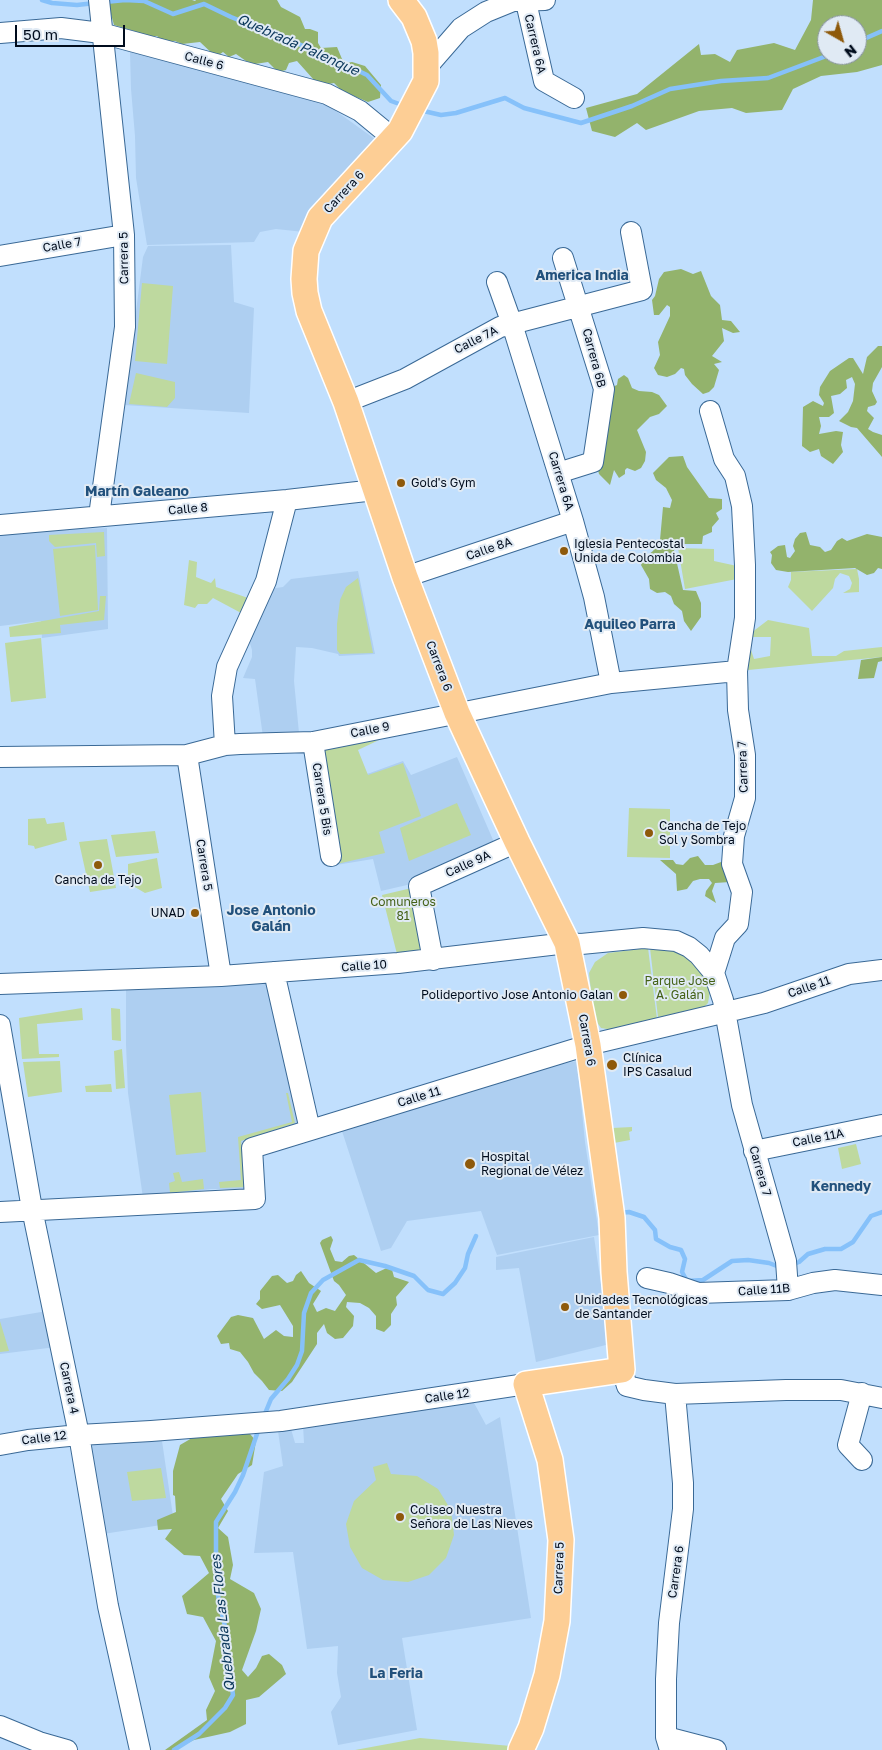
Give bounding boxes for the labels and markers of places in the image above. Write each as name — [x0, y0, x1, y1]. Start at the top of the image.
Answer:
place label: Gold's Gym — [411, 476, 476, 490]
marker: Gold's Gym — [395, 477, 407, 489]
place label: Iglesia Pentecostal Unida de Colombia — [574, 537, 684, 565]
marker: Iglesia Pentecostal Unida de Colombia — [558, 545, 570, 557]
place label: Cancha de Tejo Sol y Sombra — [659, 819, 746, 847]
marker: Cancha de Tejo Sol y Sombra — [643, 827, 655, 839]
marker: Cancha de Tejo — [92, 859, 104, 871]
place label: Cancha de Tejo — [54, 873, 142, 887]
place label: UNAD — [151, 906, 185, 920]
marker: UNAD — [189, 907, 201, 919]
place label: Polideportivo Jose Antonio Galan — [421, 988, 613, 1002]
marker: Polideportivo Jose Antonio Galan — [617, 989, 629, 1001]
place label: Clínica IPS Casalud — [623, 1051, 692, 1079]
marker: Clínica IPS Casalud — [605, 1058, 619, 1072]
place label: Hospital Regional de Vélez — [481, 1150, 583, 1178]
marker: Hospital Regional de Vélez — [463, 1157, 477, 1171]
place label: Unidades Tecnológicas de Santander — [575, 1293, 708, 1321]
marker: Unidades Tecnológicas de Santander — [559, 1301, 571, 1313]
place label: Coliseo Nuestra Señora de Las Nieves — [410, 1503, 533, 1531]
marker: Coliseo Nuestra Señora de Las Nieves — [394, 1511, 406, 1523]

